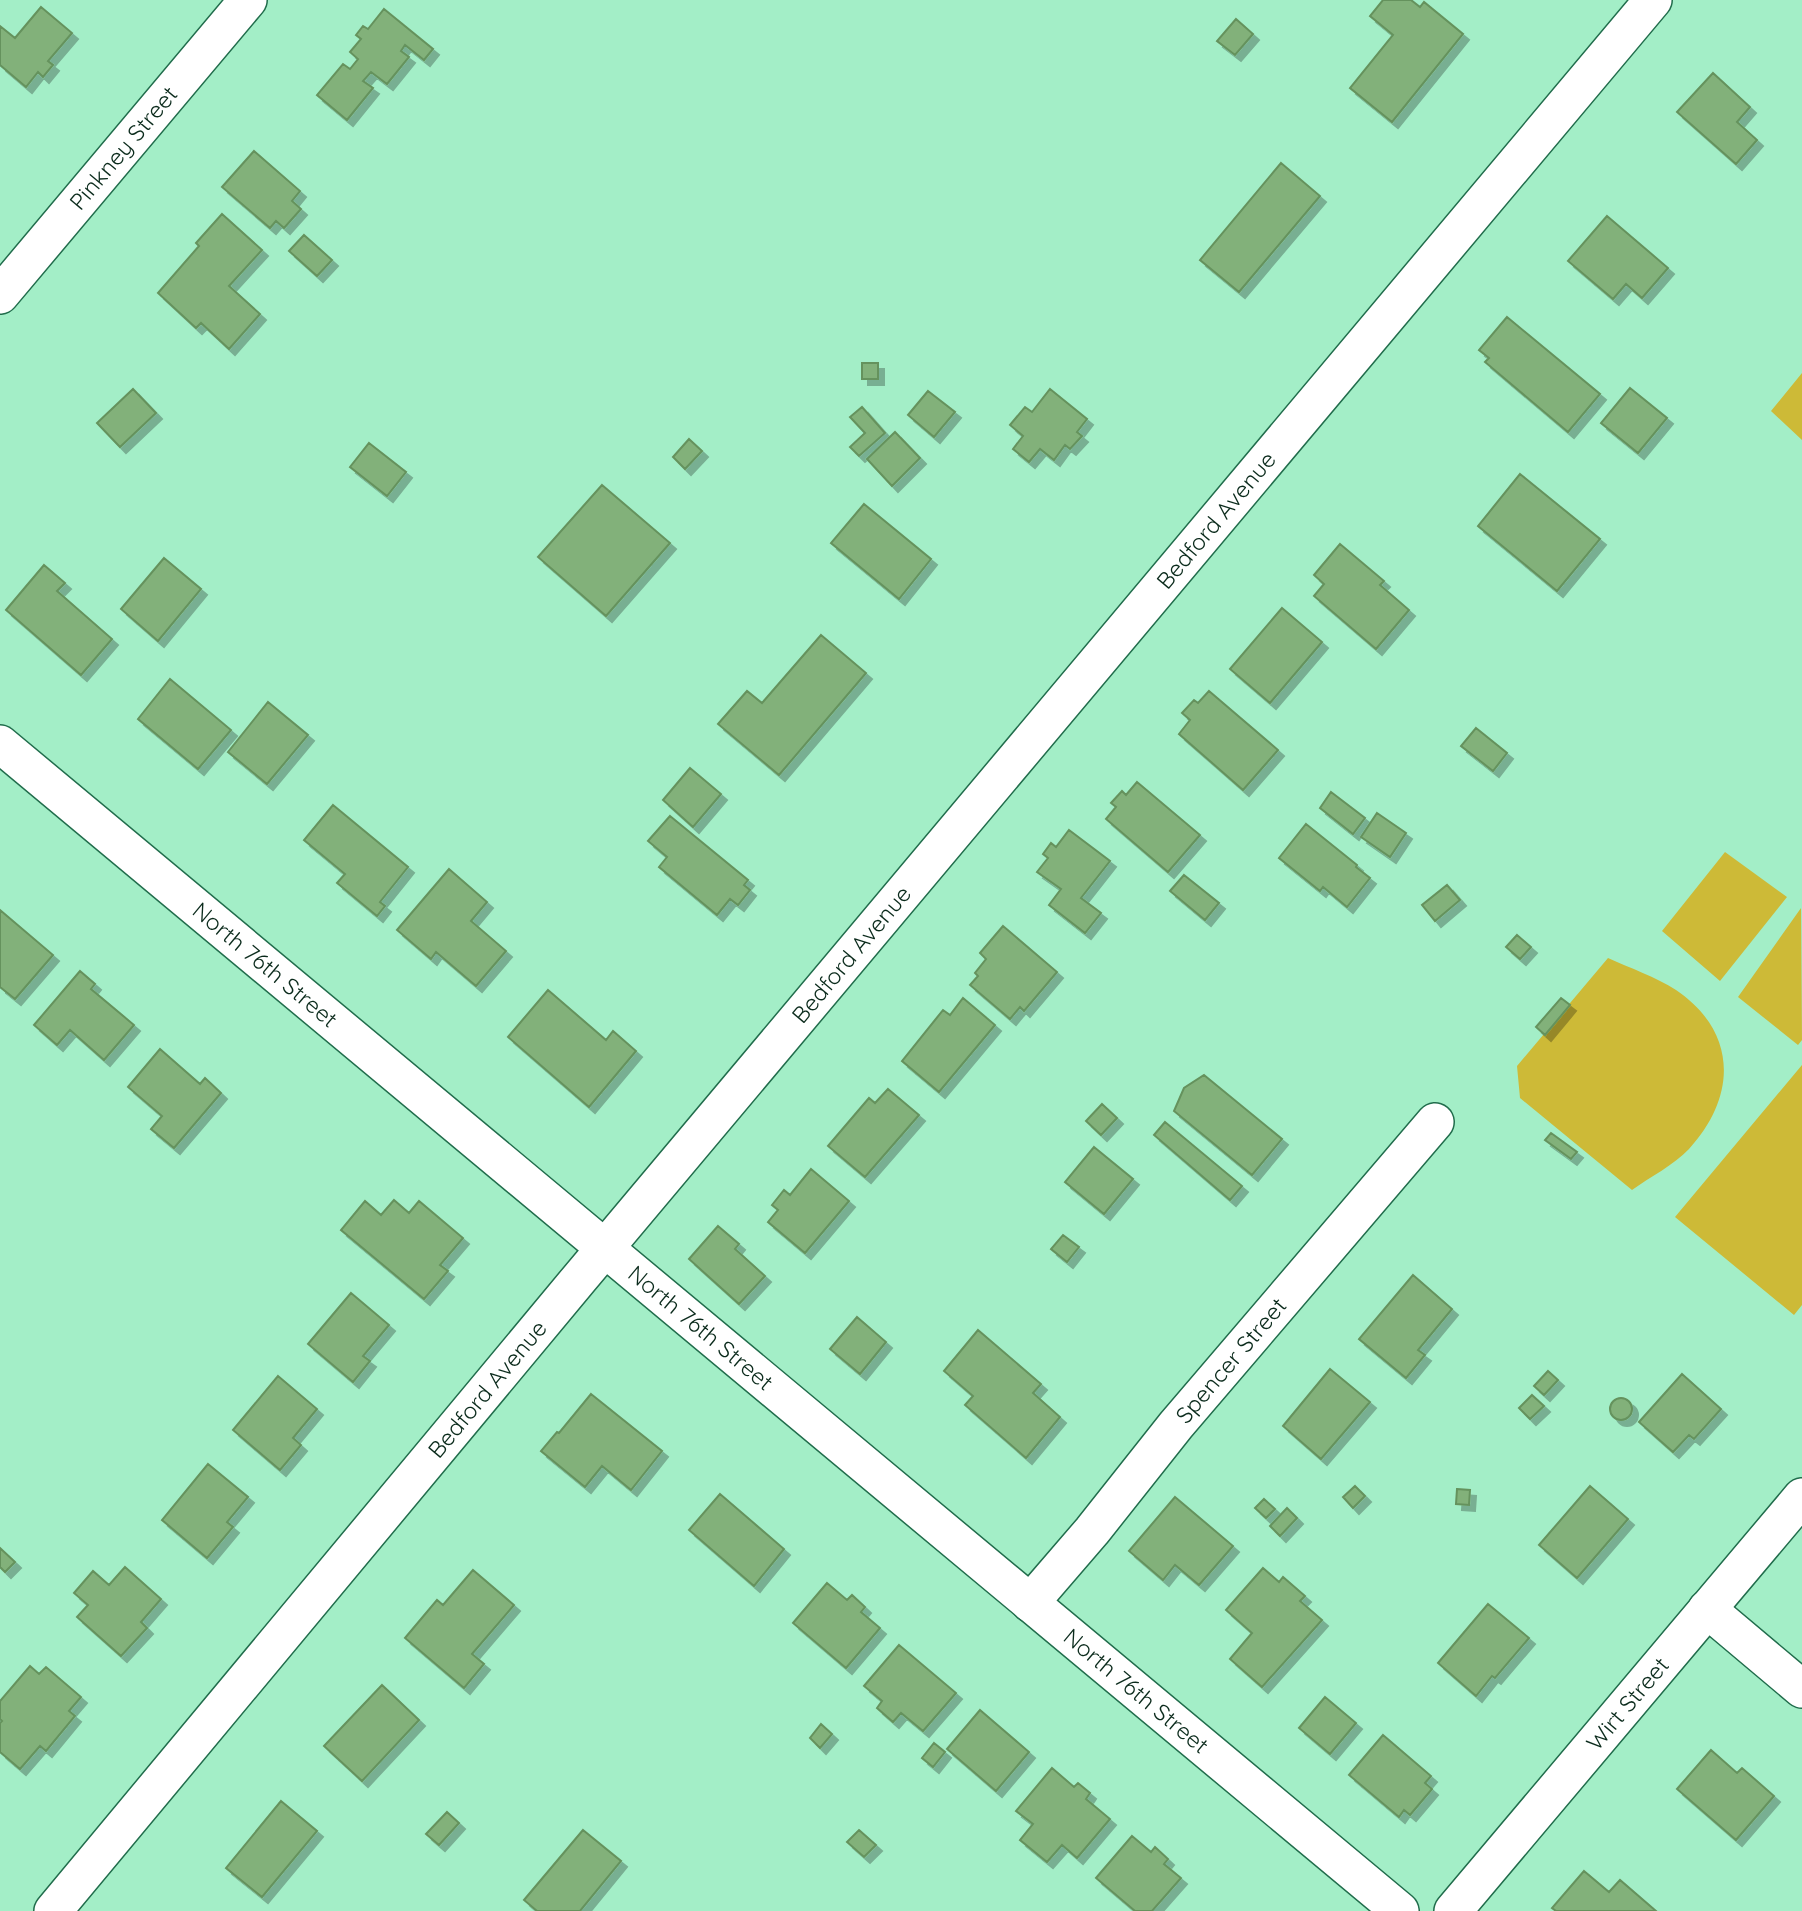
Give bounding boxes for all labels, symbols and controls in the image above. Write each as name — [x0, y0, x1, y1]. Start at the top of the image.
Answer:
street label: Pinkney Street — [63, 80, 184, 215]
street label: Bedford Avenue — [1150, 445, 1282, 595]
street label: Bedford Avenue — [785, 880, 917, 1029]
street label: North 76th Street — [187, 896, 344, 1033]
street label: North 76th Street — [622, 1259, 780, 1397]
street label: Spencer Street — [1169, 1291, 1293, 1429]
street label: Bedford Avenue — [421, 1314, 553, 1464]
street label: North 76th Street — [1058, 1622, 1215, 1760]
street label: Wirt Street — [1580, 1651, 1675, 1756]

